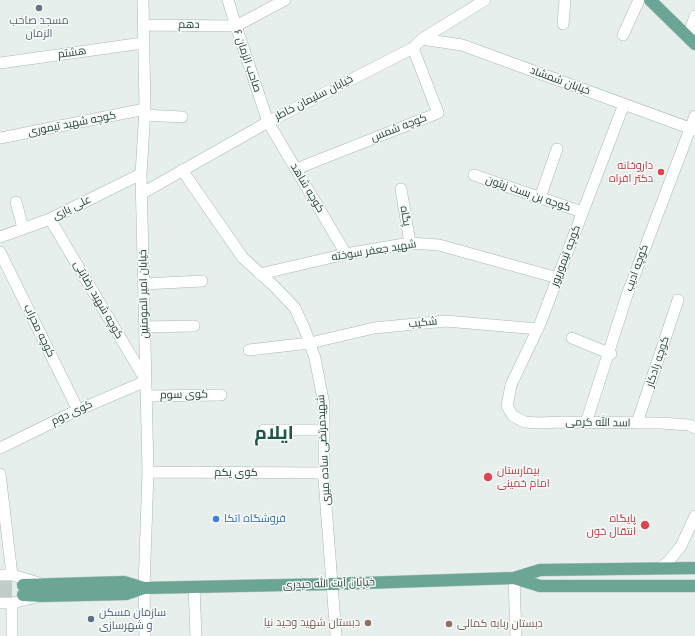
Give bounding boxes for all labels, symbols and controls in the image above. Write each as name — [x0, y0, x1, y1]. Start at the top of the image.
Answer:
marker: مسجد صاحب الزمان — [34, 3, 44, 13]
place label: مسجد صاحب الزمان — [9, 14, 69, 40]
street label: دهم — [178, 18, 200, 32]
street label: صاحب الزمان ۶ — [230, 28, 264, 94]
street label: هشتم — [57, 44, 87, 62]
street label: خیابان شمشاد — [528, 64, 592, 98]
street label: خیابان سلیمان خاطر — [273, 73, 355, 123]
street label: کوچه شهید تیموری — [27, 109, 117, 139]
street label: کوچه شمس — [369, 111, 429, 145]
place label: داروخانه دکتر افراه — [609, 159, 653, 185]
street label: کوچه شاهد — [287, 161, 327, 215]
marker: داروخانه دکتر افراه — [656, 167, 666, 177]
street label: کوچه بن بست زیتون — [484, 173, 572, 215]
street label: علی یاری — [50, 193, 94, 223]
street label: پگاه — [397, 205, 413, 227]
street label: کوچه تیمورپور — [548, 224, 584, 288]
street label: شهید جعفر سوخته — [331, 238, 417, 264]
street label: کوچه ادیب — [622, 243, 652, 293]
street label: خیابان امیر المومنین — [137, 249, 151, 339]
street label: کوچه شهید رضایتی — [70, 259, 126, 341]
street label: کوچه محراب — [21, 302, 57, 360]
street label: شکیب — [408, 315, 438, 331]
street label: کوچه رادکار — [644, 335, 672, 389]
street label: کوی سوم — [160, 388, 208, 402]
street label: شهیدمرتضی ساده میری — [315, 394, 333, 506]
street label: کوی دوم — [49, 398, 95, 428]
street label: اسد الله کرمی — [565, 416, 631, 430]
district label: ایلام — [254, 423, 294, 445]
place label: بیمارستان امام خمینی — [497, 464, 550, 490]
street label: کوی یکم — [214, 466, 258, 480]
marker: بیمارستان امام خمینی — [482, 471, 494, 483]
place label: فروشگاه اتکا — [224, 512, 286, 526]
place label: پایگاه انتقال خون — [587, 512, 636, 538]
marker: فروشگاه اتکا — [211, 514, 221, 524]
marker: پایگاه انتقال خون — [639, 519, 651, 531]
street label: خیابان آیت الله حیدری — [283, 576, 375, 592]
place label: سازمان مسکن و شهرسازی — [99, 606, 166, 632]
marker: سازمان مسکن و شهرسازی — [86, 614, 96, 624]
place label: دبستان شهید وحید نیا — [264, 616, 360, 630]
place label: دبستان ربابه کمالی — [457, 617, 543, 631]
marker: دبستان شهید وحید نیا — [363, 618, 373, 628]
marker: دبستان ربابه کمالی — [444, 619, 454, 629]

